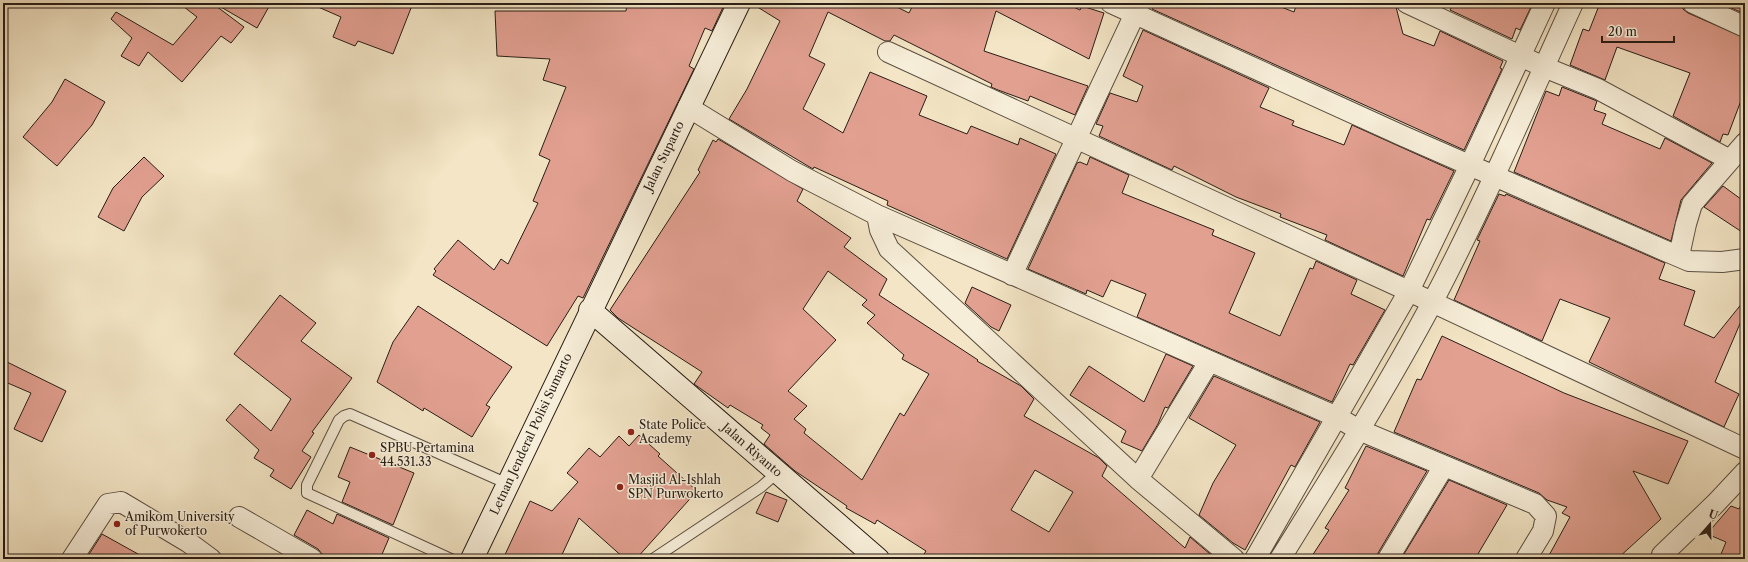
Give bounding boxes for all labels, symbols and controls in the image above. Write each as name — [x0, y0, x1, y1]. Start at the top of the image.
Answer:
scale bar — [1602, 18, 1674, 44]
text: 20 m — [1608, 24, 1637, 39]
street label: Jalan Suparto — [639, 118, 687, 195]
street label: Letnan Jenderal Polisi Sumarto — [486, 350, 575, 517]
place label: State Police Academy — [638, 417, 706, 446]
street label: Jalan Riyanto — [718, 418, 786, 480]
marker: State Police Academy — [626, 427, 636, 437]
place label: SPBU Pertamina 44.531.33 — [380, 440, 475, 469]
marker: SPBU Pertamina 44.531.33 — [367, 450, 377, 460]
place label: Masjid Al-Ishlah SPN Purwokerto — [628, 472, 723, 501]
marker: Masjid Al-Ishlah SPN Purwokerto — [615, 482, 625, 492]
north arrow — [1690, 504, 1730, 544]
text: U — [1707, 506, 1720, 523]
place label: Amikom University of Purwokerto — [124, 509, 235, 538]
marker: Amikom University of Purwokerto — [112, 519, 122, 529]

